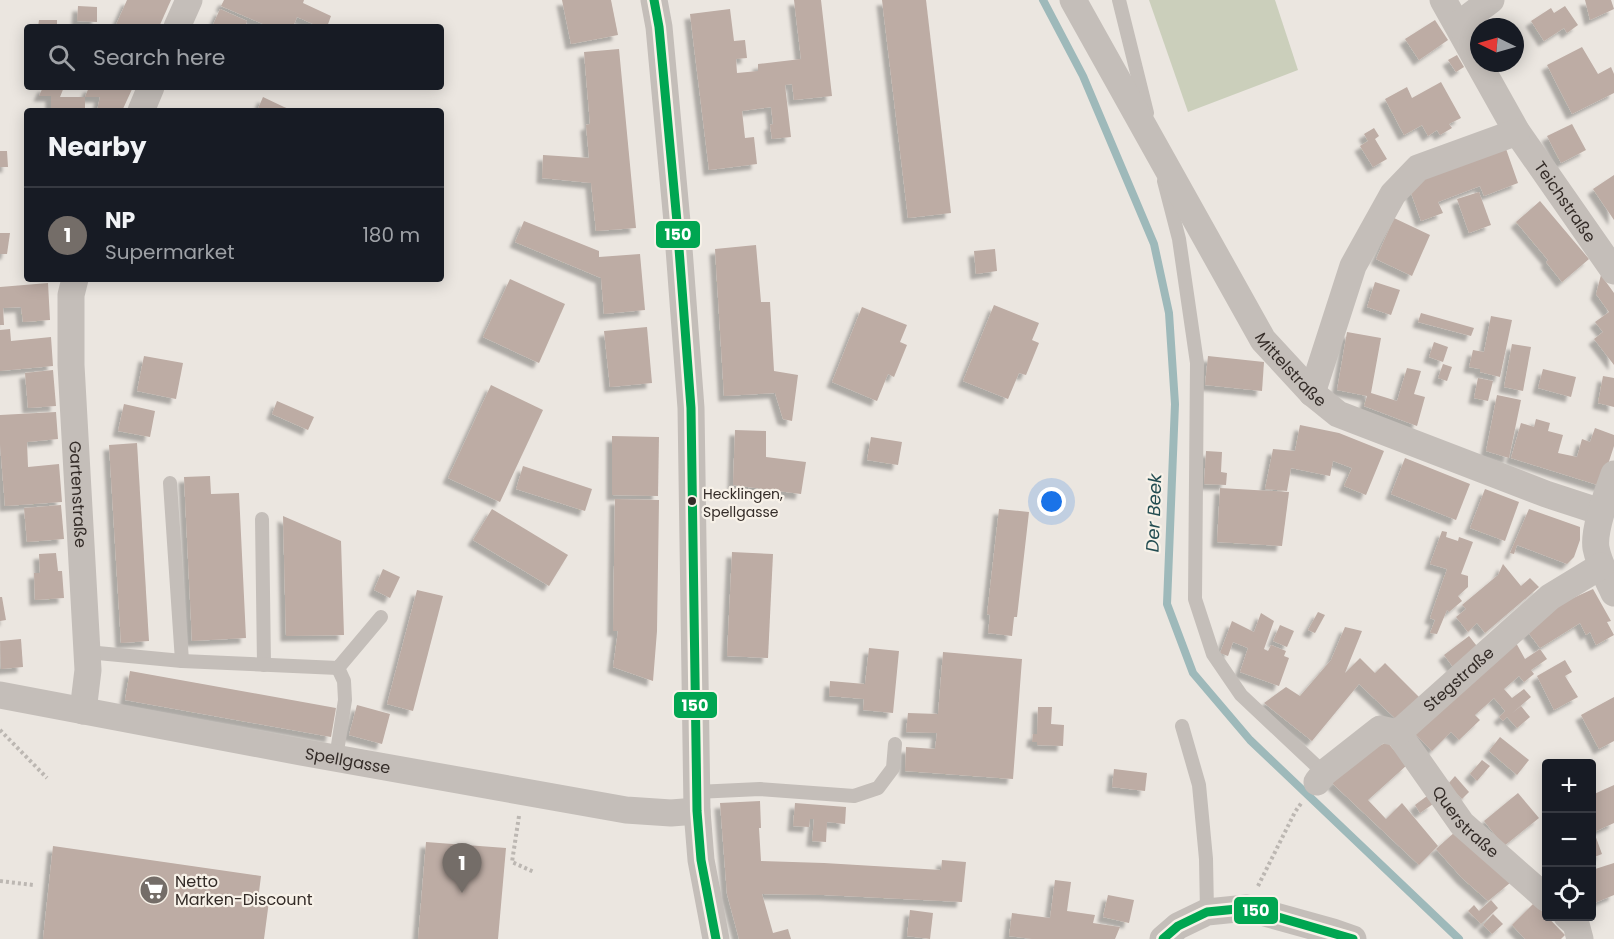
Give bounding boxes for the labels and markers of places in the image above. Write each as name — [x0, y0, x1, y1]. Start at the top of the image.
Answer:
place label: Hecklingen, Spellgasse — [703, 484, 783, 522]
marker: Hecklingen, Spellgasse — [686, 495, 698, 507]
pin: 1 — [442, 844, 482, 893]
place label: Netto Marken-Discount — [175, 870, 313, 911]
supermarket icon: Netto Marken-Discount — [138, 874, 170, 906]

